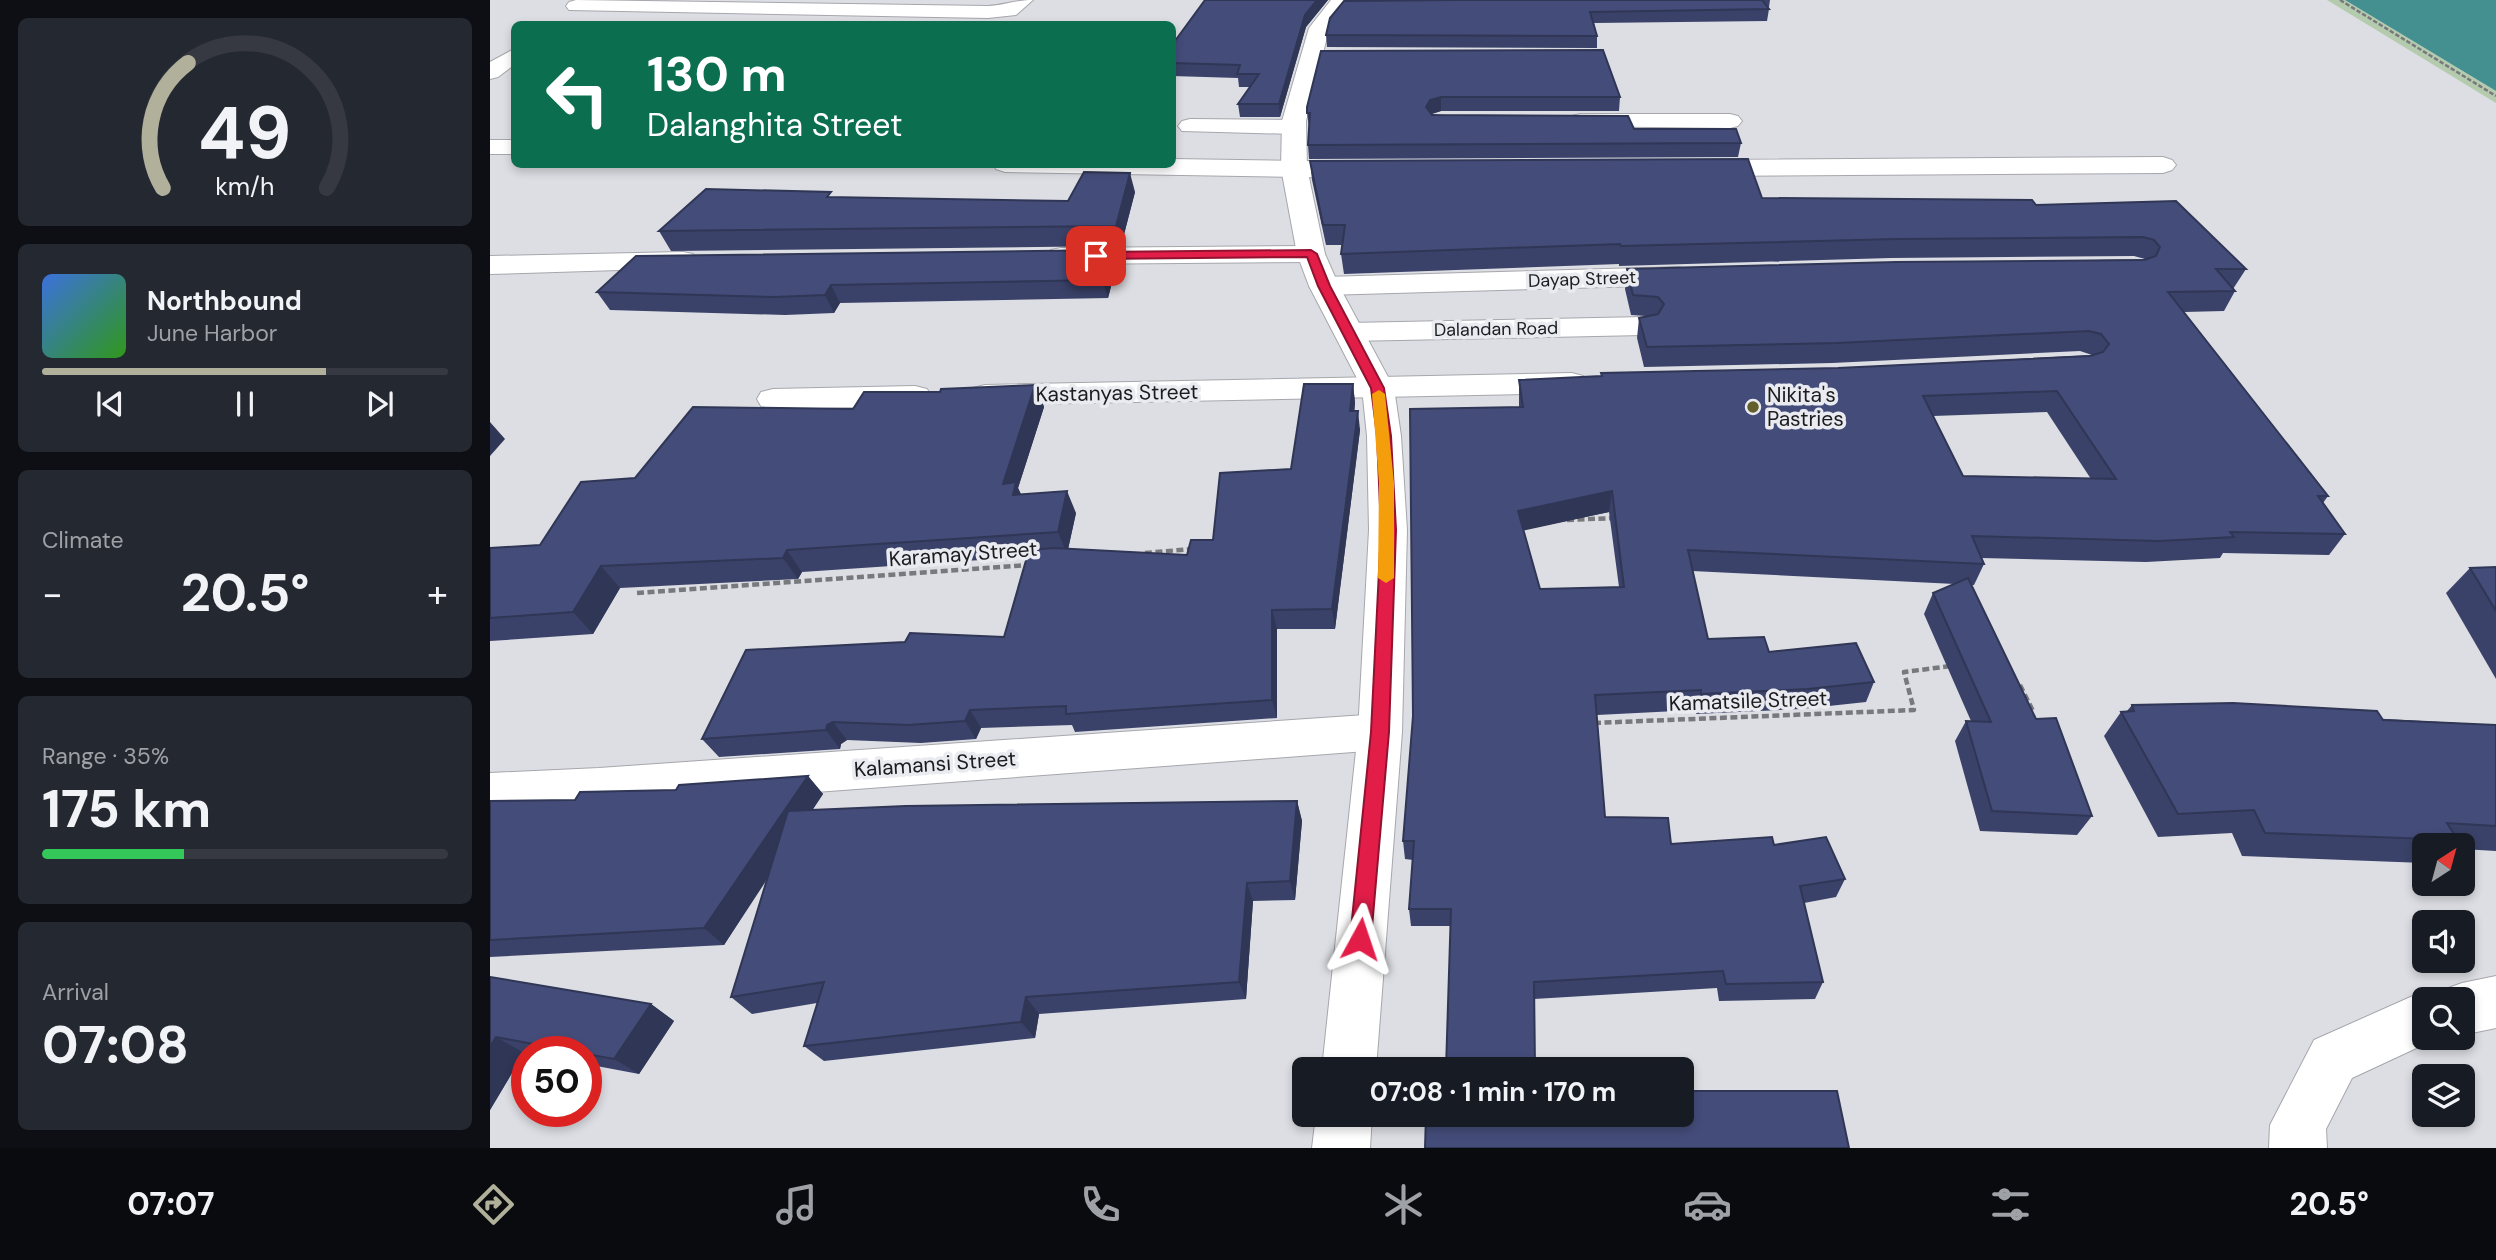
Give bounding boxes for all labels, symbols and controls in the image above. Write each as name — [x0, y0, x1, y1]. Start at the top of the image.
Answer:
text: 130 m — [647, 42, 787, 106]
icon: left — [532, 49, 623, 140]
text: 49 — [198, 86, 292, 181]
text: Dalanghita Street — [647, 104, 902, 146]
text: km/h — [215, 170, 275, 203]
pin — [1066, 226, 1126, 286]
icon: arrive — [1077, 237, 1115, 275]
street label: Dayap Street — [1528, 265, 1636, 293]
text: Northbound — [147, 284, 302, 318]
street label: Dalandan Road — [1434, 316, 1558, 342]
text: June Harbor — [147, 318, 277, 348]
street label: Kastanyas Street — [1035, 378, 1199, 408]
place label: Nikita's Pastries — [1767, 381, 1844, 433]
icon: previous — [91, 385, 129, 423]
icon: pause — [226, 385, 264, 423]
icon: next — [361, 385, 399, 423]
marker: Nikita's Pastries — [1745, 399, 1761, 415]
text: Climate — [42, 525, 124, 555]
street label: Karamay Street — [888, 535, 1038, 573]
text: 20.5° — [181, 559, 309, 627]
text: − — [42, 569, 63, 619]
text: + — [427, 569, 448, 619]
street label: Kamatsile Street — [1668, 684, 1828, 718]
text: Range · 35% — [42, 741, 169, 771]
street label: Kalamansi Street — [853, 744, 1017, 784]
text: 175 km — [42, 775, 211, 843]
north arrow — [2412, 833, 2474, 896]
map controls — [2412, 833, 2475, 1127]
position arrow — [1323, 902, 1397, 976]
button: sound — [2412, 910, 2475, 973]
text: Arrival — [42, 977, 109, 1007]
button: search — [2412, 987, 2475, 1050]
text: 07:08 — [42, 1011, 189, 1079]
speed limit sign: 50 — [511, 1036, 602, 1127]
button: layers — [2412, 1064, 2475, 1127]
text: 07:08 · 1 min · 170 m — [1370, 1075, 1616, 1109]
icon: directions — [469, 1180, 518, 1229]
icon: music — [772, 1180, 821, 1229]
icon: phone — [1076, 1180, 1125, 1229]
icon: climate — [1379, 1180, 1428, 1229]
icon: car — [1683, 1180, 1732, 1229]
icon: filters — [1986, 1180, 2035, 1229]
text: 07:07 — [127, 1183, 214, 1225]
text: 20.5° — [2290, 1183, 2369, 1225]

